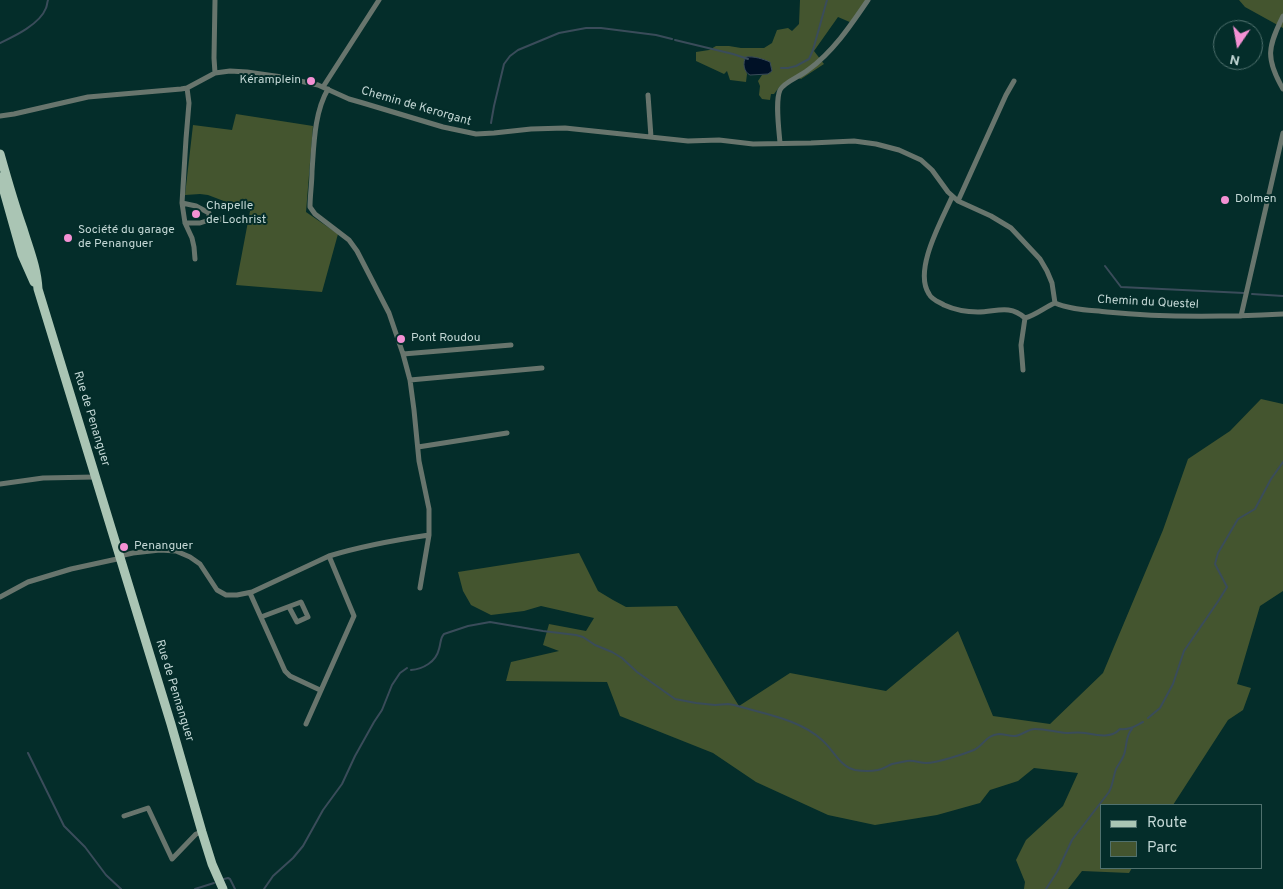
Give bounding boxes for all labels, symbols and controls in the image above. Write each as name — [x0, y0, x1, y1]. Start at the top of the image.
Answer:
north arrow — [1213, 20, 1263, 70]
text: N — [1228, 50, 1242, 69]
place label: Kéramplein — [240, 74, 301, 88]
marker: Kéramplein — [305, 75, 317, 87]
street label: Chemin de Kerorgant — [359, 84, 473, 130]
place label: Dolmen — [1235, 193, 1277, 207]
marker: Dolmen — [1219, 194, 1231, 206]
place label: Chapelle de Lochrist — [206, 200, 266, 228]
marker: Chapelle de Lochrist — [190, 208, 202, 220]
place label: Société du garage de Penanguer — [78, 224, 175, 252]
marker: Société du garage de Penanguer — [62, 232, 74, 244]
street label: Chemin du Questel — [1097, 293, 1199, 313]
place label: Pont Roudou — [411, 332, 480, 346]
marker: Pont Roudou — [395, 333, 407, 345]
street label: Rue de Penanguer — [70, 370, 112, 468]
place label: Penanguer — [134, 540, 193, 554]
marker: Penanguer — [118, 541, 130, 553]
street label: Rue de Pennanguer — [152, 638, 196, 744]
legend — [1100, 804, 1263, 869]
text: Route — [1147, 814, 1187, 833]
text: Parc — [1147, 839, 1177, 858]

